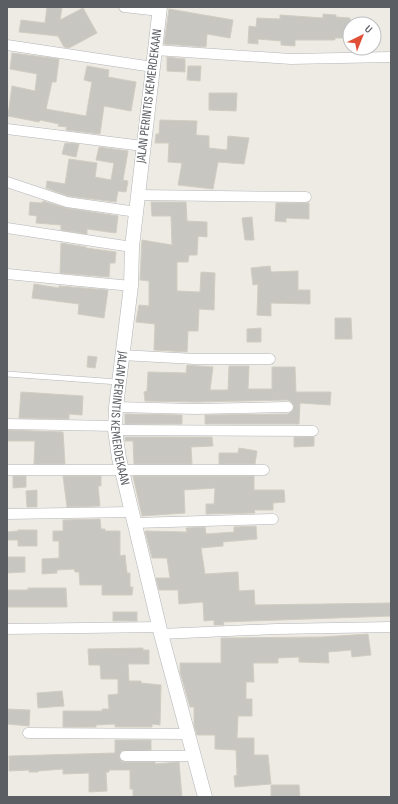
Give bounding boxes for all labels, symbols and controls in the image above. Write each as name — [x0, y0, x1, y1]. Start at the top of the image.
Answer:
north arrow — [342, 16, 382, 56]
text: U — [362, 22, 375, 36]
street label: JALAN PERINTIS KEMERDEKAAN — [133, 28, 165, 165]
street label: JALAN PERINTIS KEMERDEKAAN — [107, 349, 133, 487]

